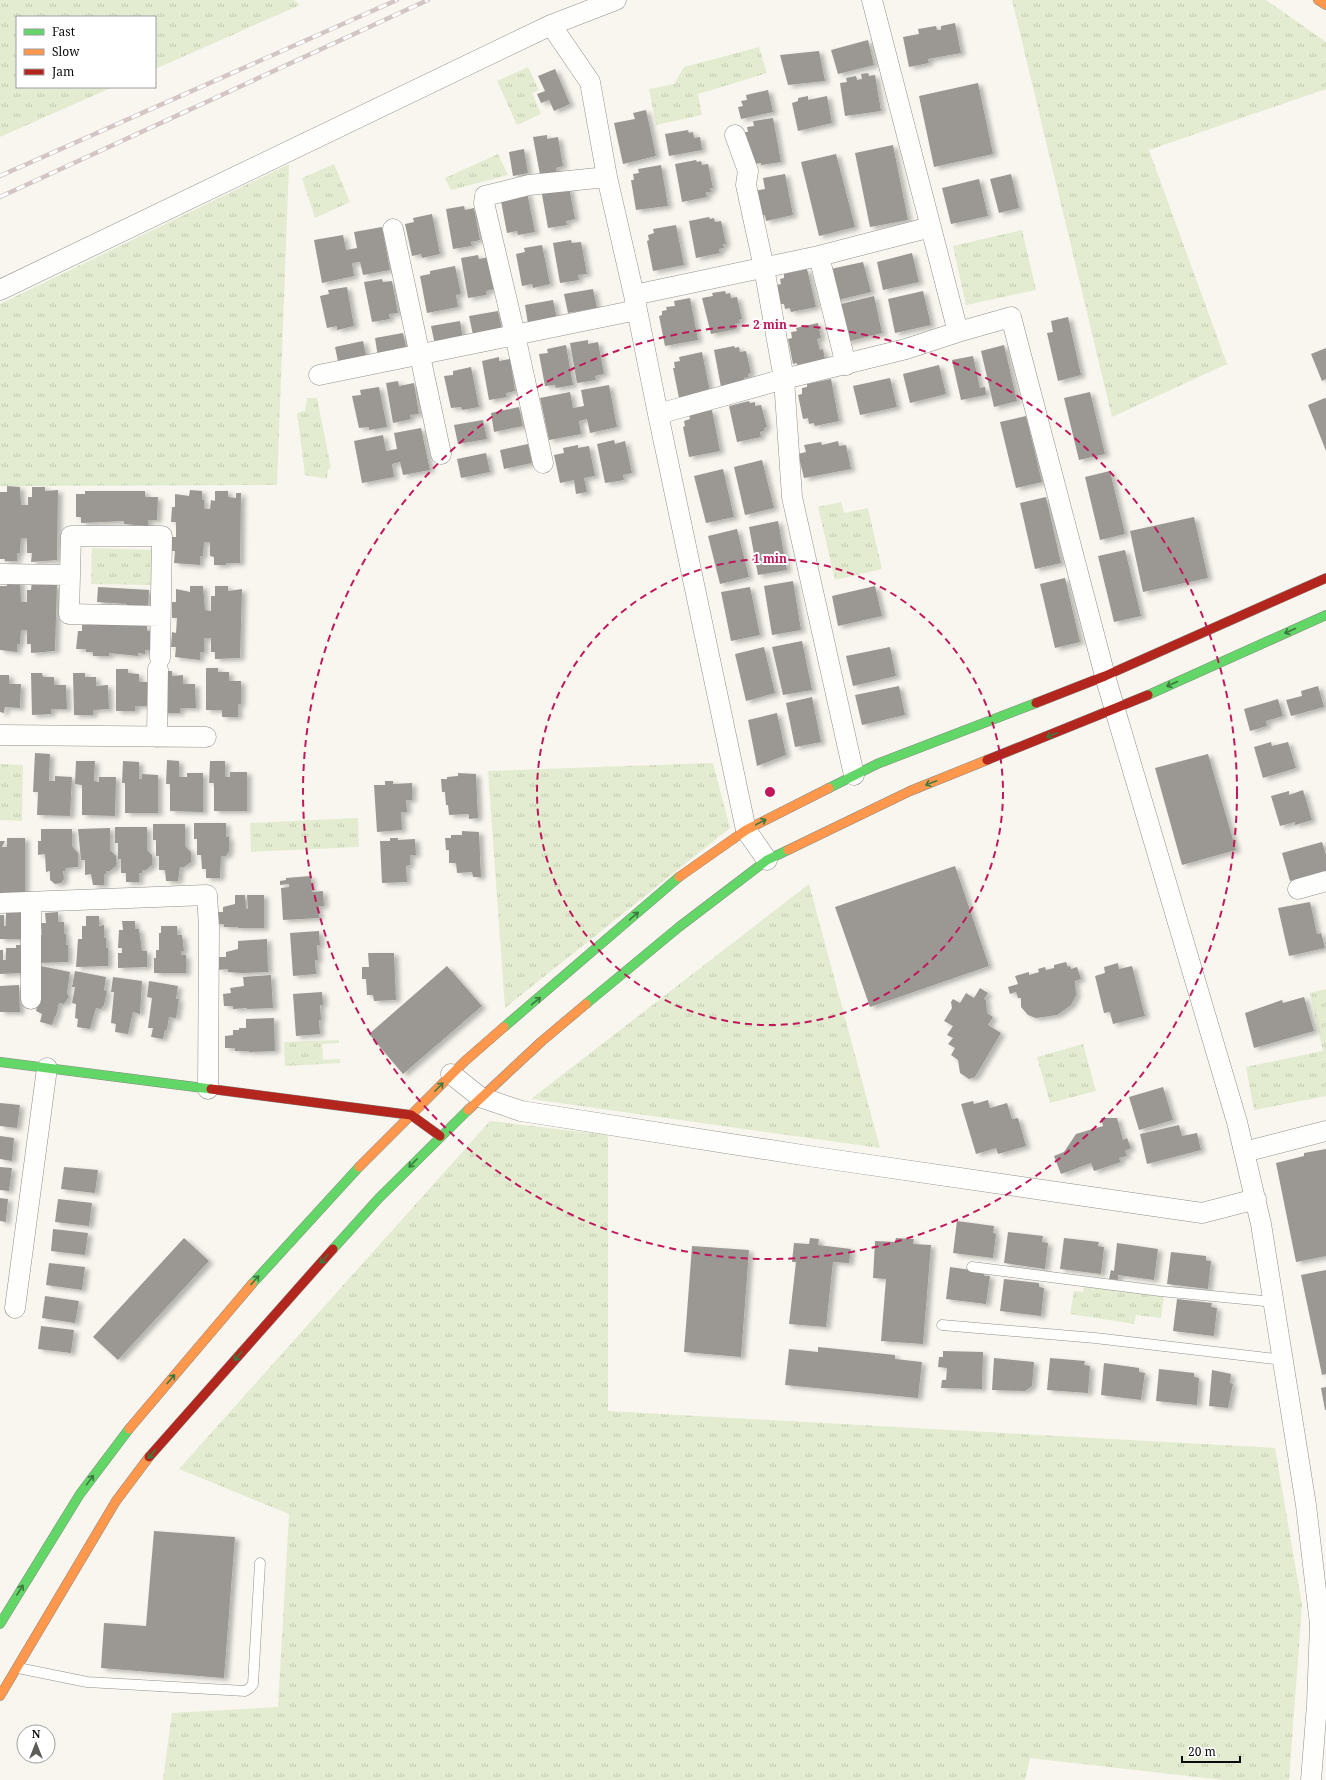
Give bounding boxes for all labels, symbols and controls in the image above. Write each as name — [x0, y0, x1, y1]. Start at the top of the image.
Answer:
legend — [16, 16, 156, 88]
text: Fast — [52, 23, 75, 40]
text: Slow — [52, 43, 80, 60]
text: Jam — [51, 63, 74, 80]
text: 2 min — [753, 316, 787, 333]
text: 1 min — [753, 550, 787, 567]
one-way arrow — [1285, 628, 1297, 635]
one-way arrow — [1166, 681, 1178, 688]
one-way arrow — [1047, 731, 1059, 739]
one-way arrow — [926, 779, 938, 787]
centre of rings — [763, 785, 777, 799]
one-way arrow — [755, 818, 767, 826]
one-way arrow — [629, 912, 640, 921]
one-way arrow — [531, 997, 541, 1006]
one-way arrow — [434, 1082, 444, 1092]
one-way arrow — [408, 1158, 418, 1168]
one-way arrow — [320, 1253, 329, 1263]
one-way arrow — [251, 1275, 260, 1286]
one-way arrow — [233, 1351, 243, 1361]
one-way arrow — [166, 1373, 175, 1384]
one-way arrow — [148, 1448, 157, 1459]
one-way arrow — [85, 1475, 94, 1486]
one-way arrow — [17, 1584, 25, 1596]
north arrow — [16, 1724, 56, 1764]
text: N — [32, 1726, 41, 1741]
scale bar — [1182, 1738, 1240, 1764]
text: 20 m — [1188, 1743, 1216, 1760]

